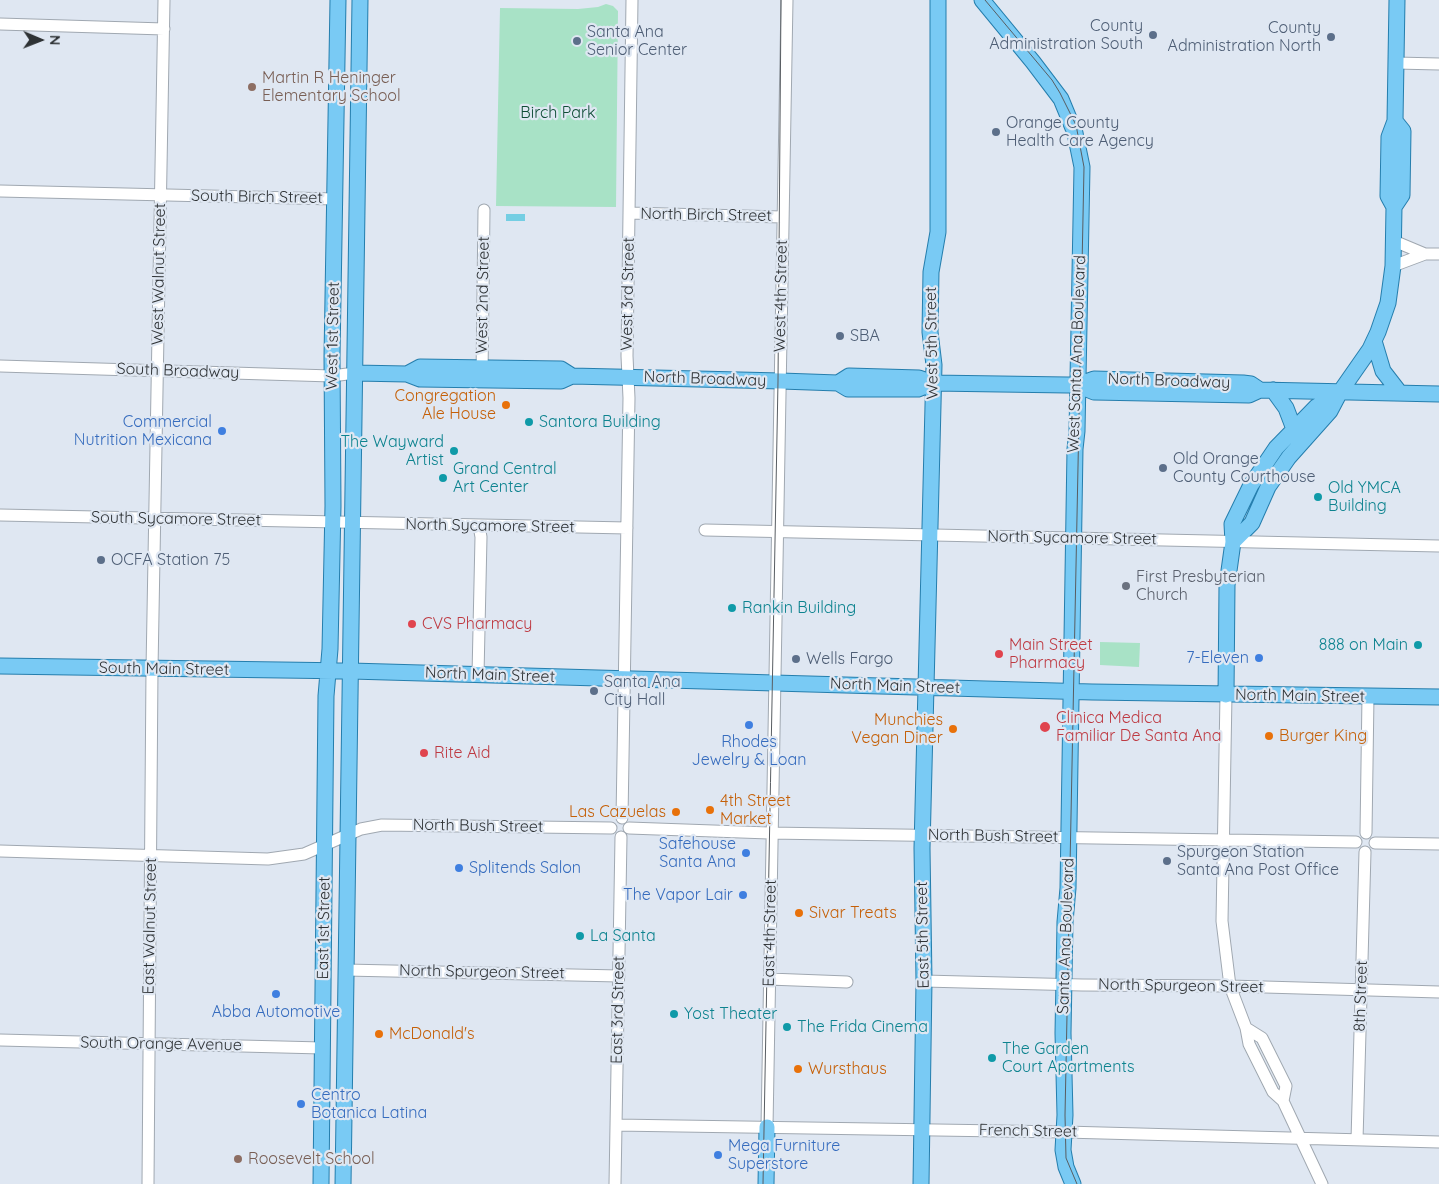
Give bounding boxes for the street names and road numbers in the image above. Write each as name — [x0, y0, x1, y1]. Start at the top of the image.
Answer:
street label: South Birch Street — [191, 186, 323, 208]
street label: West Walnut Street — [148, 203, 170, 345]
street label: North Birch Street — [640, 204, 772, 226]
street label: West 2nd Street — [472, 236, 494, 354]
street label: West 3rd Street — [617, 237, 639, 351]
street label: West 4th Street — [770, 240, 792, 352]
street label: West Santa Ana Boulevard — [1064, 255, 1090, 453]
street label: West 1st Street — [322, 282, 344, 390]
street label: West 5th Street — [921, 286, 943, 400]
street label: South Broadway — [116, 359, 240, 383]
street label: North Broadway — [643, 367, 767, 391]
street label: North Broadway — [1107, 369, 1231, 393]
street label: South Sycamore Street — [91, 508, 261, 530]
street label: North Sycamore Street — [405, 515, 575, 537]
street label: North Sycamore Street — [987, 527, 1157, 549]
street label: South Main Street — [99, 658, 229, 680]
street label: North Main Street — [425, 663, 555, 687]
street label: North Main Street — [830, 674, 960, 698]
street label: North Main Street — [1235, 685, 1365, 707]
street label: North Bush Street — [413, 815, 543, 837]
street label: North Bush Street — [928, 825, 1058, 847]
street label: East Walnut Street — [139, 858, 161, 994]
street label: Santa Ana Boulevard — [1054, 858, 1078, 1014]
street label: East 1st Street — [314, 876, 334, 980]
street label: East 4th Street — [759, 879, 781, 987]
street label: East 5th Street — [912, 881, 934, 989]
street label: East 3rd Street — [607, 956, 629, 1064]
street label: 8th Street — [1350, 960, 1372, 1032]
street label: North Spurgeon Street — [399, 961, 565, 983]
street label: North Spurgeon Street — [1098, 975, 1264, 997]
street label: South Orange Avenue — [80, 1033, 242, 1055]
street label: French Street — [979, 1121, 1077, 1141]

